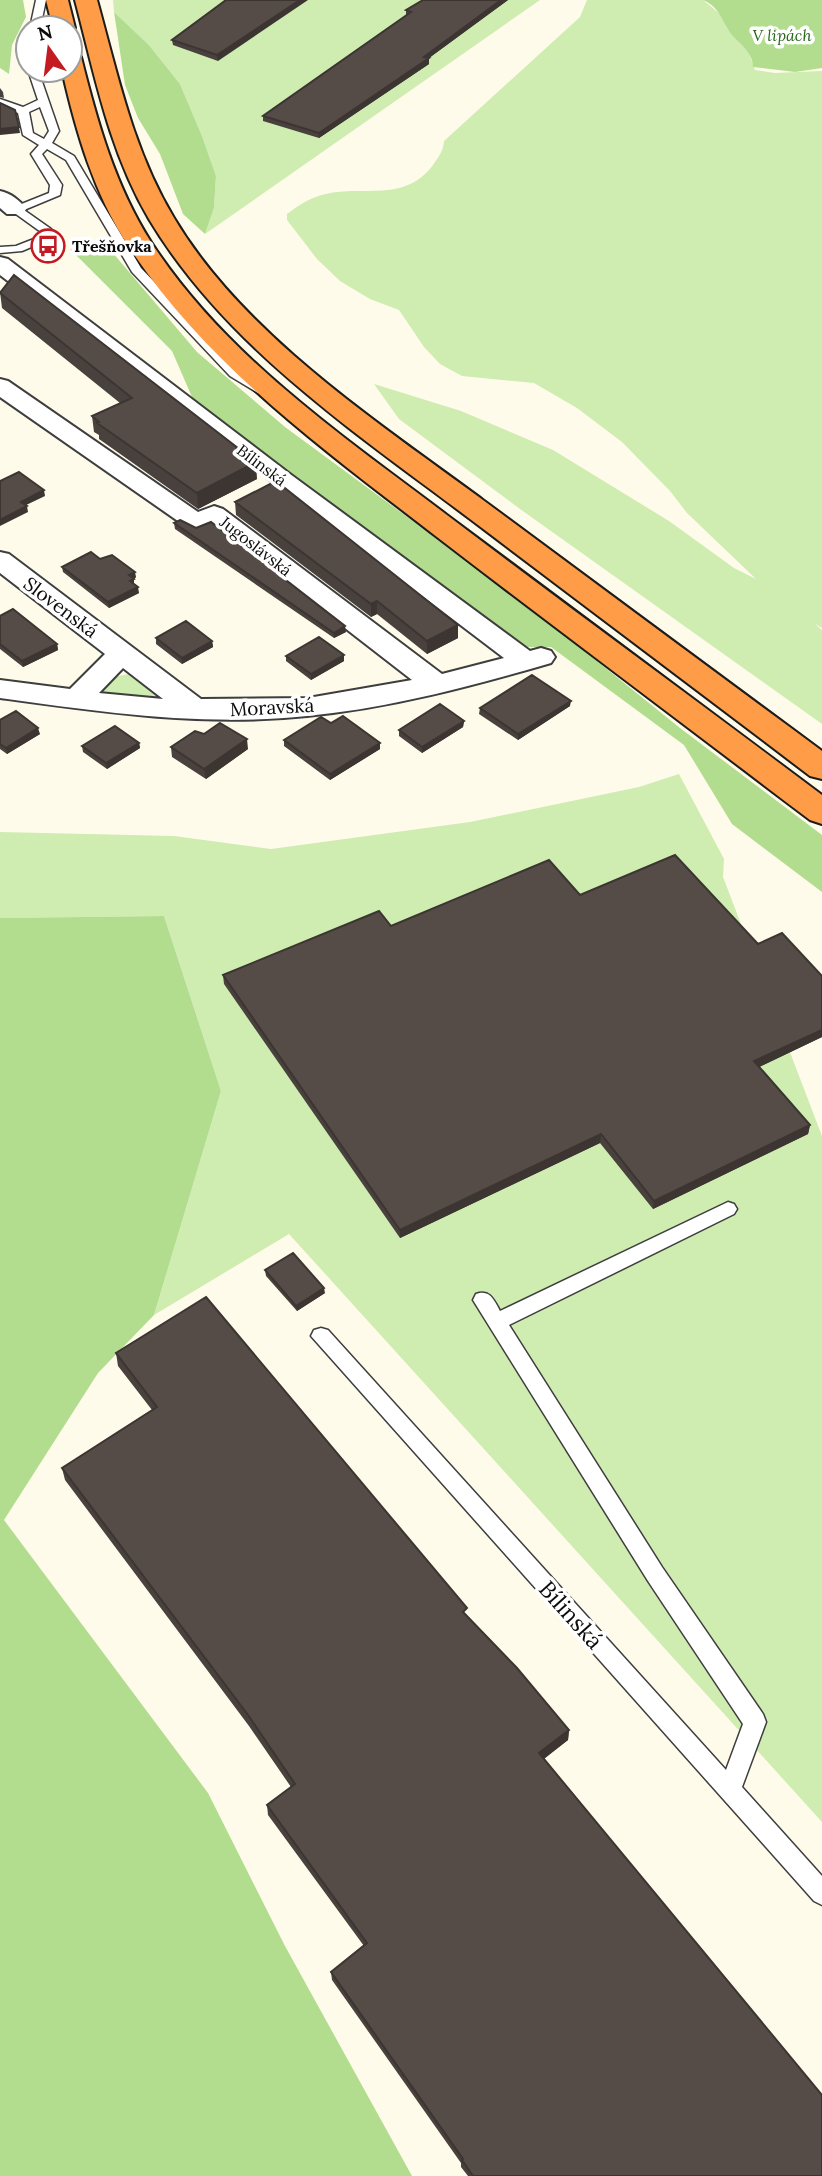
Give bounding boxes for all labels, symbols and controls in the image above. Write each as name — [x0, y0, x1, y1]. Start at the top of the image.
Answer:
north arrow — [14, 14, 84, 84]
text: N — [35, 19, 55, 46]
park label: V lipách — [752, 25, 812, 45]
bus stop icon: Třešňovka — [29, 227, 67, 265]
place label: Třešňovka — [72, 236, 152, 256]
street label: Bílinská — [233, 440, 291, 490]
street label: Jugoslávská — [215, 511, 296, 580]
street label: Slovenská — [19, 571, 103, 643]
street label: Moravská — [229, 693, 315, 721]
street label: Bílinská — [533, 1574, 610, 1655]

